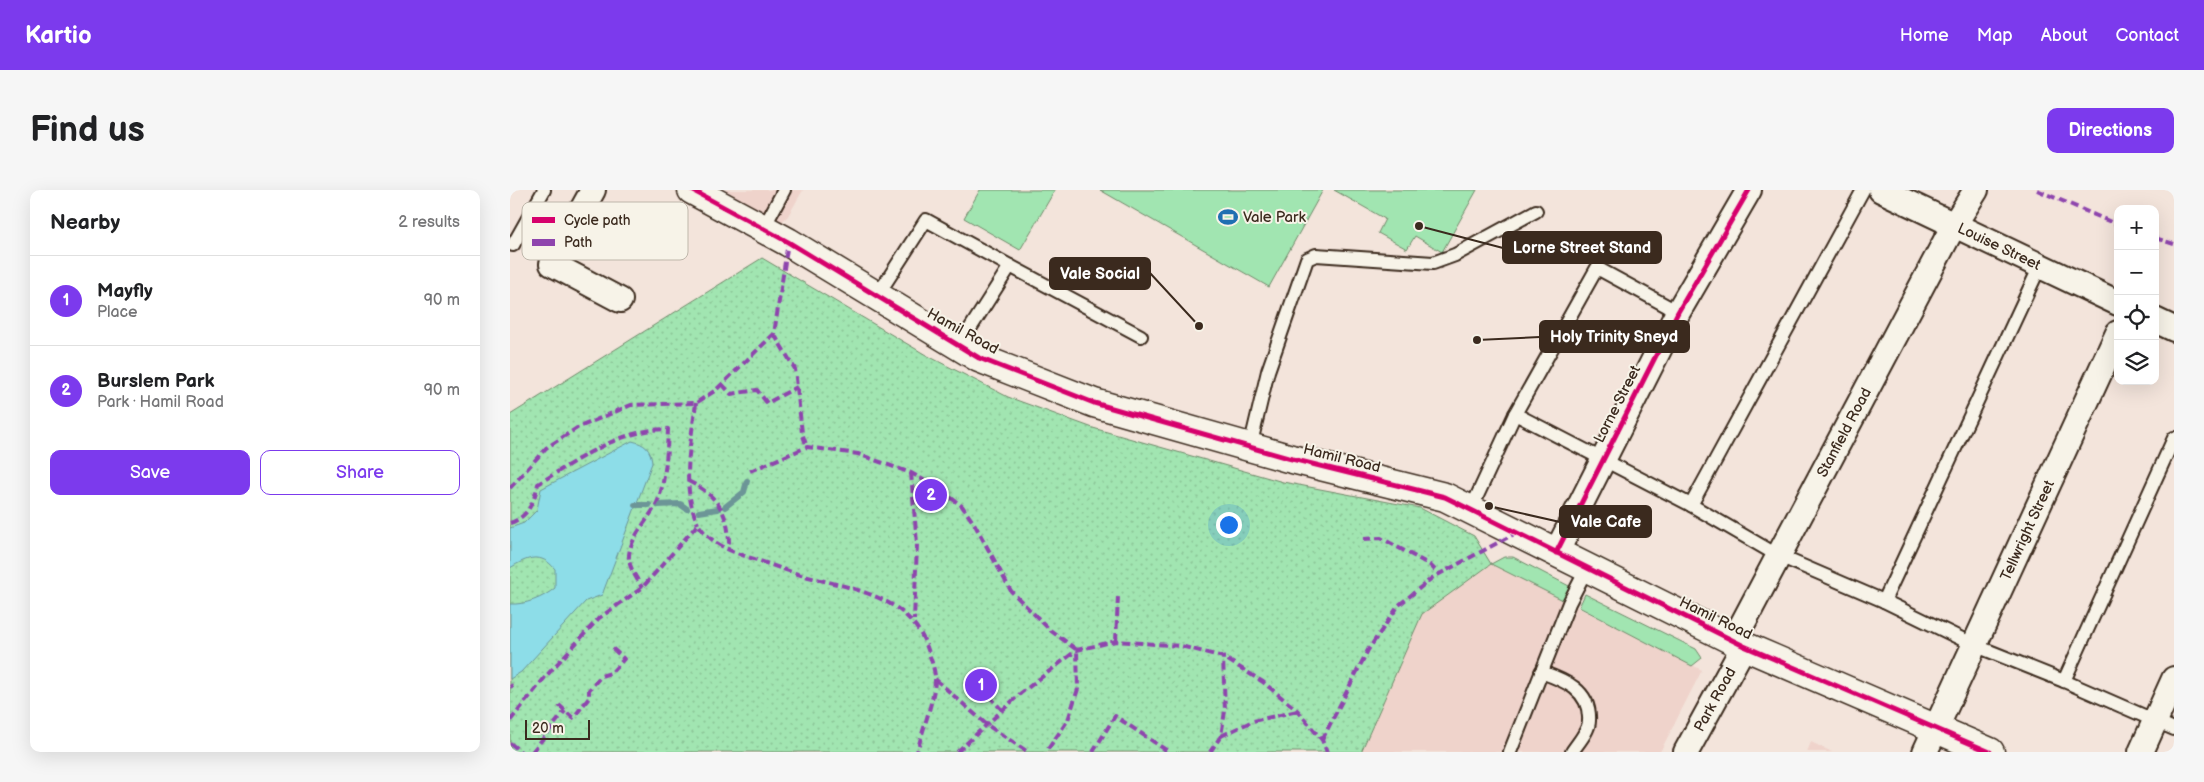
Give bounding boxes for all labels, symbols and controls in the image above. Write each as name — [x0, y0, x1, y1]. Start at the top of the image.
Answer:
text: Kartio — [25, 21, 92, 50]
text: Home — [1900, 25, 1949, 46]
text: Map — [1977, 25, 2013, 46]
text: About — [2041, 25, 2088, 46]
text: Contact — [2116, 25, 2179, 46]
button: Directions — [2047, 108, 2174, 153]
text: Find us — [30, 109, 145, 152]
legend — [522, 202, 688, 260]
map controls — [2114, 205, 2159, 385]
button: + — [2114, 205, 2159, 250]
sports icon: Vale Park — [1217, 206, 1239, 228]
place label: Vale Park — [1243, 208, 1307, 227]
text: Nearby — [50, 210, 120, 235]
text: Cycle path — [564, 212, 631, 229]
text: 2 results — [398, 213, 460, 232]
street label: Louise Street — [1954, 219, 2044, 275]
callout: Lorne Street Stand — [1503, 232, 1661, 263]
text: Path — [564, 234, 592, 251]
text: Lorne Street Stand — [1513, 239, 1651, 258]
button: − — [2114, 250, 2159, 295]
callout: Vale Social — [1050, 258, 1150, 289]
text: Vale Social — [1060, 265, 1140, 284]
text: Mayfly — [97, 280, 153, 303]
text: 1 — [63, 291, 69, 310]
text: 90 m — [424, 291, 460, 310]
button: locate — [2114, 295, 2159, 340]
text: Place — [97, 303, 138, 322]
street label: Hamil Road — [924, 304, 1002, 359]
callout: Holy Trinity Sneyd — [1540, 321, 1689, 352]
text: Holy Trinity Sneyd — [1550, 328, 1678, 347]
button: layers — [2114, 340, 2159, 385]
street label: Lorne Street — [1590, 362, 1645, 446]
text: Burslem Park — [97, 370, 215, 393]
text: 2 — [61, 381, 71, 400]
text: 90 m — [424, 381, 460, 400]
street label: Stanfield Road — [1813, 385, 1876, 481]
text: Park · Hamil Road — [97, 393, 224, 412]
street label: Hamil Road — [1301, 440, 1383, 477]
button: Save — [50, 450, 250, 495]
button: Share — [260, 450, 460, 495]
pin: 2 — [915, 476, 947, 514]
street label: Tellwright Street — [1996, 477, 2059, 584]
callout: Vale Cafe — [1560, 506, 1651, 537]
your location — [1216, 512, 1242, 538]
text: Vale Cafe — [1571, 513, 1641, 532]
street label: Hamil Road — [1676, 593, 1755, 644]
street label: Park Road — [1690, 664, 1740, 735]
pin: 1 — [965, 666, 997, 704]
scale bar — [525, 717, 590, 740]
text: 20 m — [532, 720, 564, 737]

